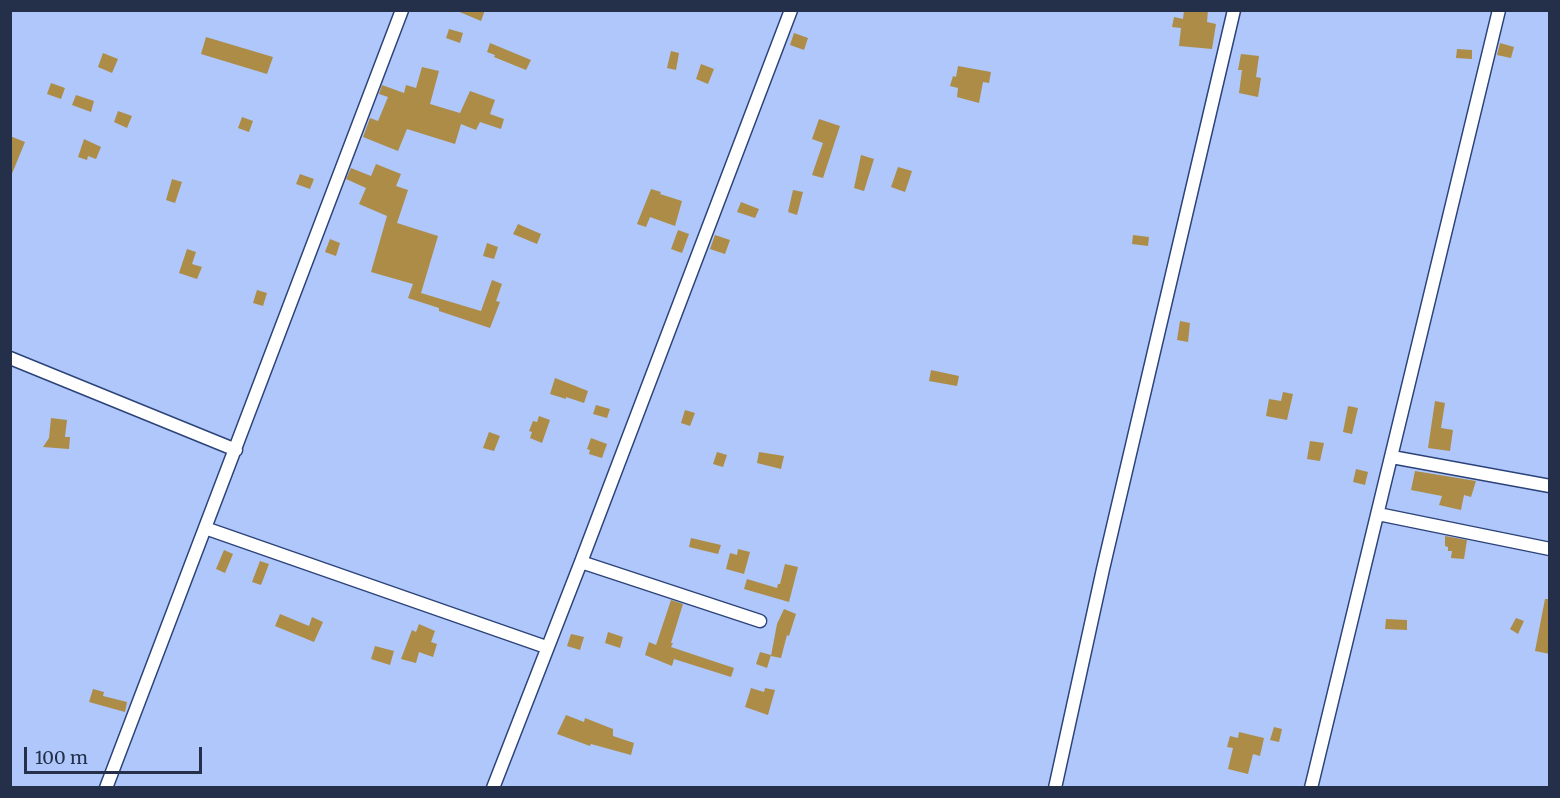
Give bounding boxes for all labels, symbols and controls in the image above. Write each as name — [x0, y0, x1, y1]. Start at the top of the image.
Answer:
scale bar — [27, 735, 206, 773]
text: 100 m — [35, 746, 88, 769]

